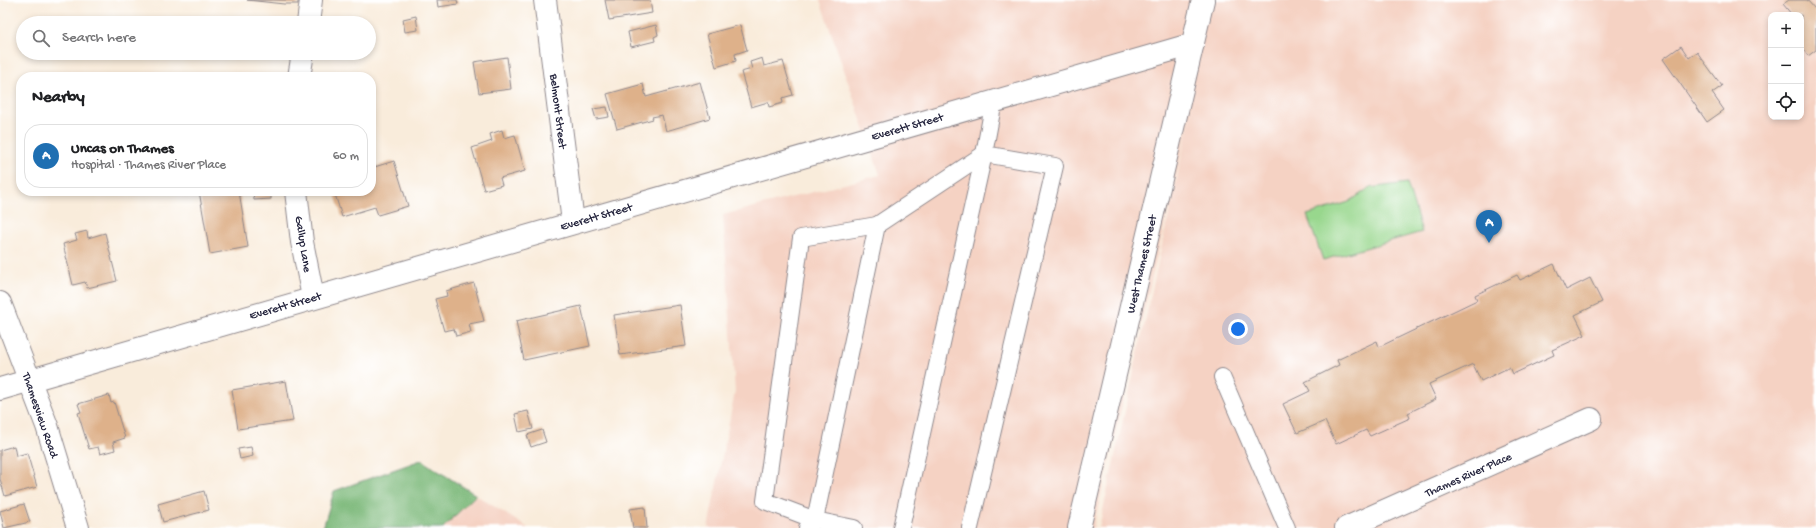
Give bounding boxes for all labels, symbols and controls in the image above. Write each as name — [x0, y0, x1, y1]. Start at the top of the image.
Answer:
map controls — [1768, 12, 1804, 120]
button: + — [1768, 12, 1804, 48]
search box — [16, 16, 376, 60]
icon: search — [30, 27, 52, 49]
text: Search here — [62, 29, 136, 47]
button: − — [1768, 48, 1804, 84]
street label: Belmont Street — [545, 72, 569, 150]
button: locate — [1768, 84, 1804, 120]
text: Nearby — [32, 88, 85, 108]
street label: Everett Street — [870, 111, 946, 145]
text: Uncas on Thames — [71, 140, 174, 158]
text: A — [42, 149, 50, 164]
text: 60 m — [333, 149, 359, 164]
text: Hospital · Thames River Place — [71, 158, 226, 173]
street label: Everett Street — [559, 201, 635, 235]
pin: A — [1476, 210, 1502, 243]
street label: West Thames Street — [1125, 213, 1161, 315]
street label: Gallup Lane — [291, 215, 314, 274]
street label: Everett Street — [248, 290, 324, 324]
your location — [1228, 319, 1248, 339]
street label: Thamesview Road — [18, 370, 61, 461]
street label: Thames River Place — [1422, 450, 1515, 502]

